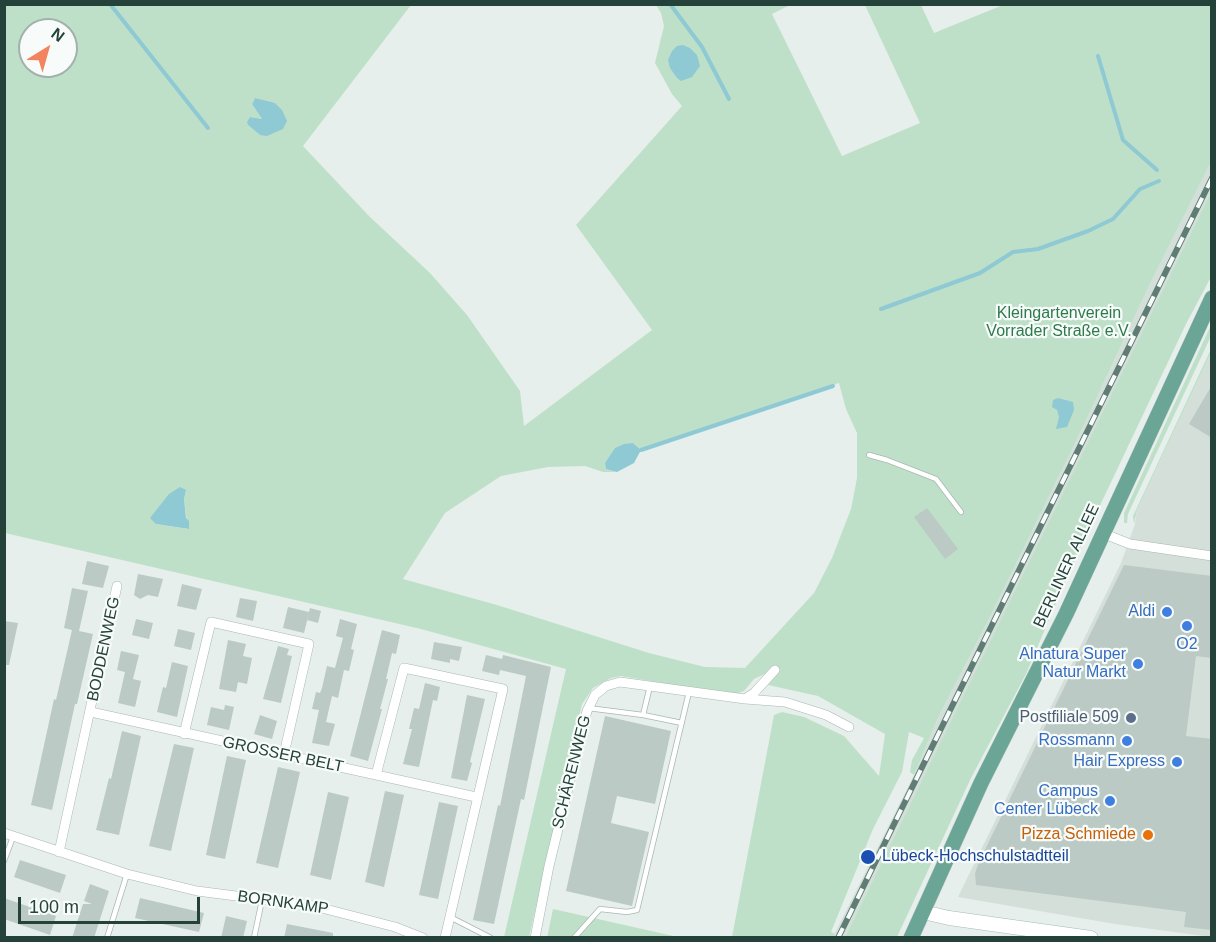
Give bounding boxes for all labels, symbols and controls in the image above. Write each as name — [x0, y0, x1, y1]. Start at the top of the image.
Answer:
north arrow — [18, 18, 78, 78]
text: N — [48, 25, 68, 45]
park label: Kleingartenverein Vorrader Straße e.V. — [986, 304, 1132, 342]
street label: BERLINER ALLEE — [1030, 501, 1104, 631]
street label: BODDENWEG — [84, 595, 124, 703]
place label: Aldi — [1128, 602, 1155, 622]
marker: Aldi — [1160, 605, 1174, 619]
marker: O2 — [1180, 619, 1194, 633]
place label: O2 — [1176, 635, 1198, 655]
place label: Alnatura Super Natur Markt — [1019, 645, 1126, 683]
marker: Alnatura Super Natur Markt — [1131, 657, 1145, 671]
place label: Postfiliale 509 — [1019, 708, 1119, 728]
marker: Postfiliale 509 — [1124, 711, 1138, 725]
street label: SCHÄRENWEG — [549, 713, 595, 831]
place label: Rossmann — [1039, 731, 1115, 751]
street label: GROSSER BELT — [221, 733, 345, 777]
marker: Rossmann — [1120, 734, 1134, 748]
place label: Hair Express — [1073, 752, 1165, 772]
marker: Hair Express — [1170, 755, 1184, 769]
place label: Campus Center Lübeck — [994, 782, 1098, 820]
marker: Campus Center Lübeck — [1103, 794, 1117, 808]
place label: Pizza Schmiede — [1021, 825, 1136, 845]
marker: Pizza Schmiede — [1141, 828, 1155, 842]
place label: Lübeck-Hochschulstadtteil — [882, 847, 1069, 867]
marker: Lübeck-Hochschulstadtteil — [859, 848, 877, 866]
scale bar — [21, 885, 202, 923]
street label: BORNKAMP — [236, 887, 330, 919]
text: 100 m — [29, 897, 79, 917]

